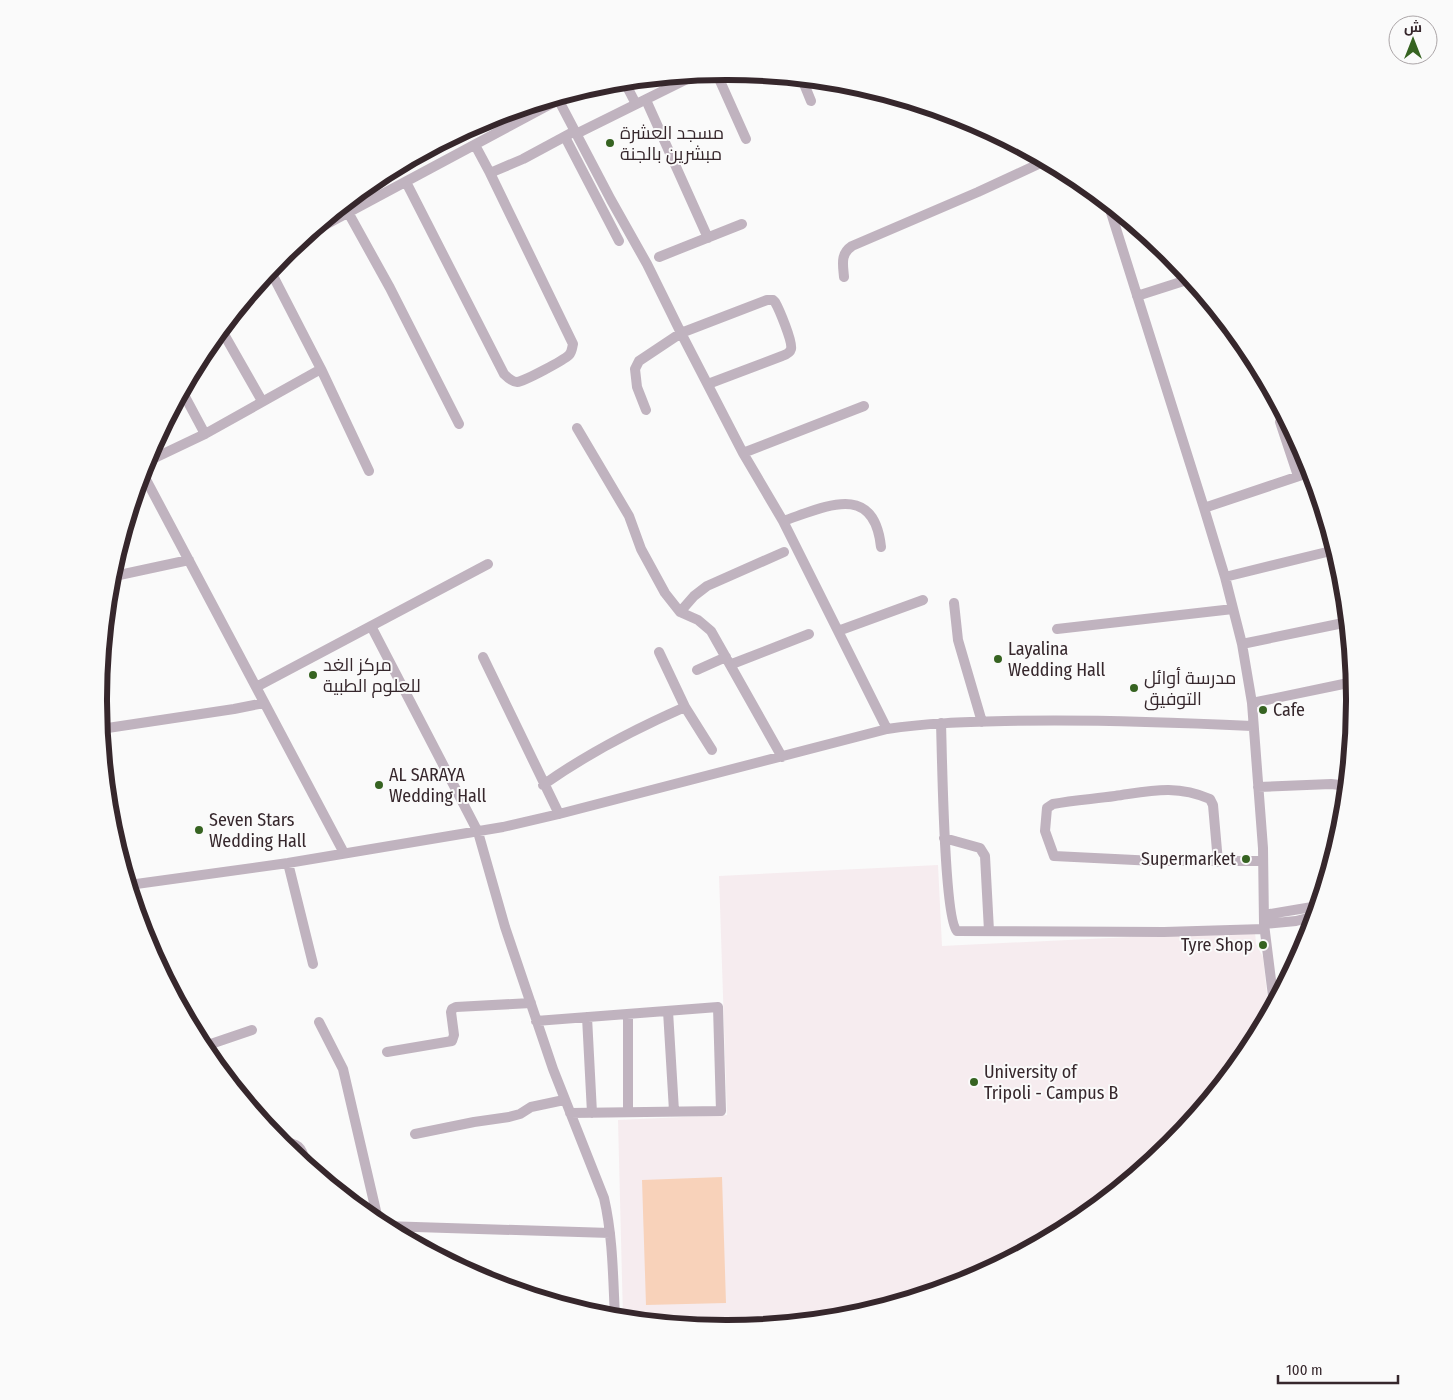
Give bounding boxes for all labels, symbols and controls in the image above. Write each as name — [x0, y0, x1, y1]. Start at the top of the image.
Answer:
north arrow — [1388, 15, 1438, 65]
text: ش — [1404, 19, 1422, 36]
place label: مسجد العشرة مبشرين بالجنة — [620, 122, 724, 165]
marker: مسجد العشرة مبشرين بالجنة — [604, 137, 616, 149]
place label: Layalina Wedding Hall — [1008, 638, 1106, 681]
marker: Layalina Wedding Hall — [992, 653, 1004, 665]
place label: مركز الغد للعلوم الطبية — [323, 654, 421, 698]
place label: مدرسة أوائل التوفيق — [1144, 667, 1236, 711]
marker: مركز الغد للعلوم الطبية — [307, 669, 319, 681]
marker: مدرسة أوائل التوفيق — [1128, 682, 1140, 694]
place label: Cafe — [1273, 699, 1305, 721]
marker: Cafe — [1257, 704, 1269, 716]
place label: AL SARAYA Wedding Hall — [389, 764, 487, 807]
marker: AL SARAYA Wedding Hall — [373, 779, 385, 791]
place label: Seven Stars Wedding Hall — [209, 809, 307, 852]
marker: Seven Stars Wedding Hall — [193, 824, 205, 836]
place label: Supermarket — [1141, 848, 1236, 870]
marker: Supermarket — [1240, 853, 1252, 865]
place label: Tyre Shop — [1181, 934, 1253, 956]
marker: Tyre Shop — [1257, 939, 1269, 951]
place label: University of Tripoli - Campus B — [984, 1061, 1119, 1104]
marker: University of Tripoli - Campus B — [968, 1076, 980, 1088]
scale bar — [1278, 1352, 1398, 1384]
text: 100 m — [1286, 1361, 1323, 1379]

